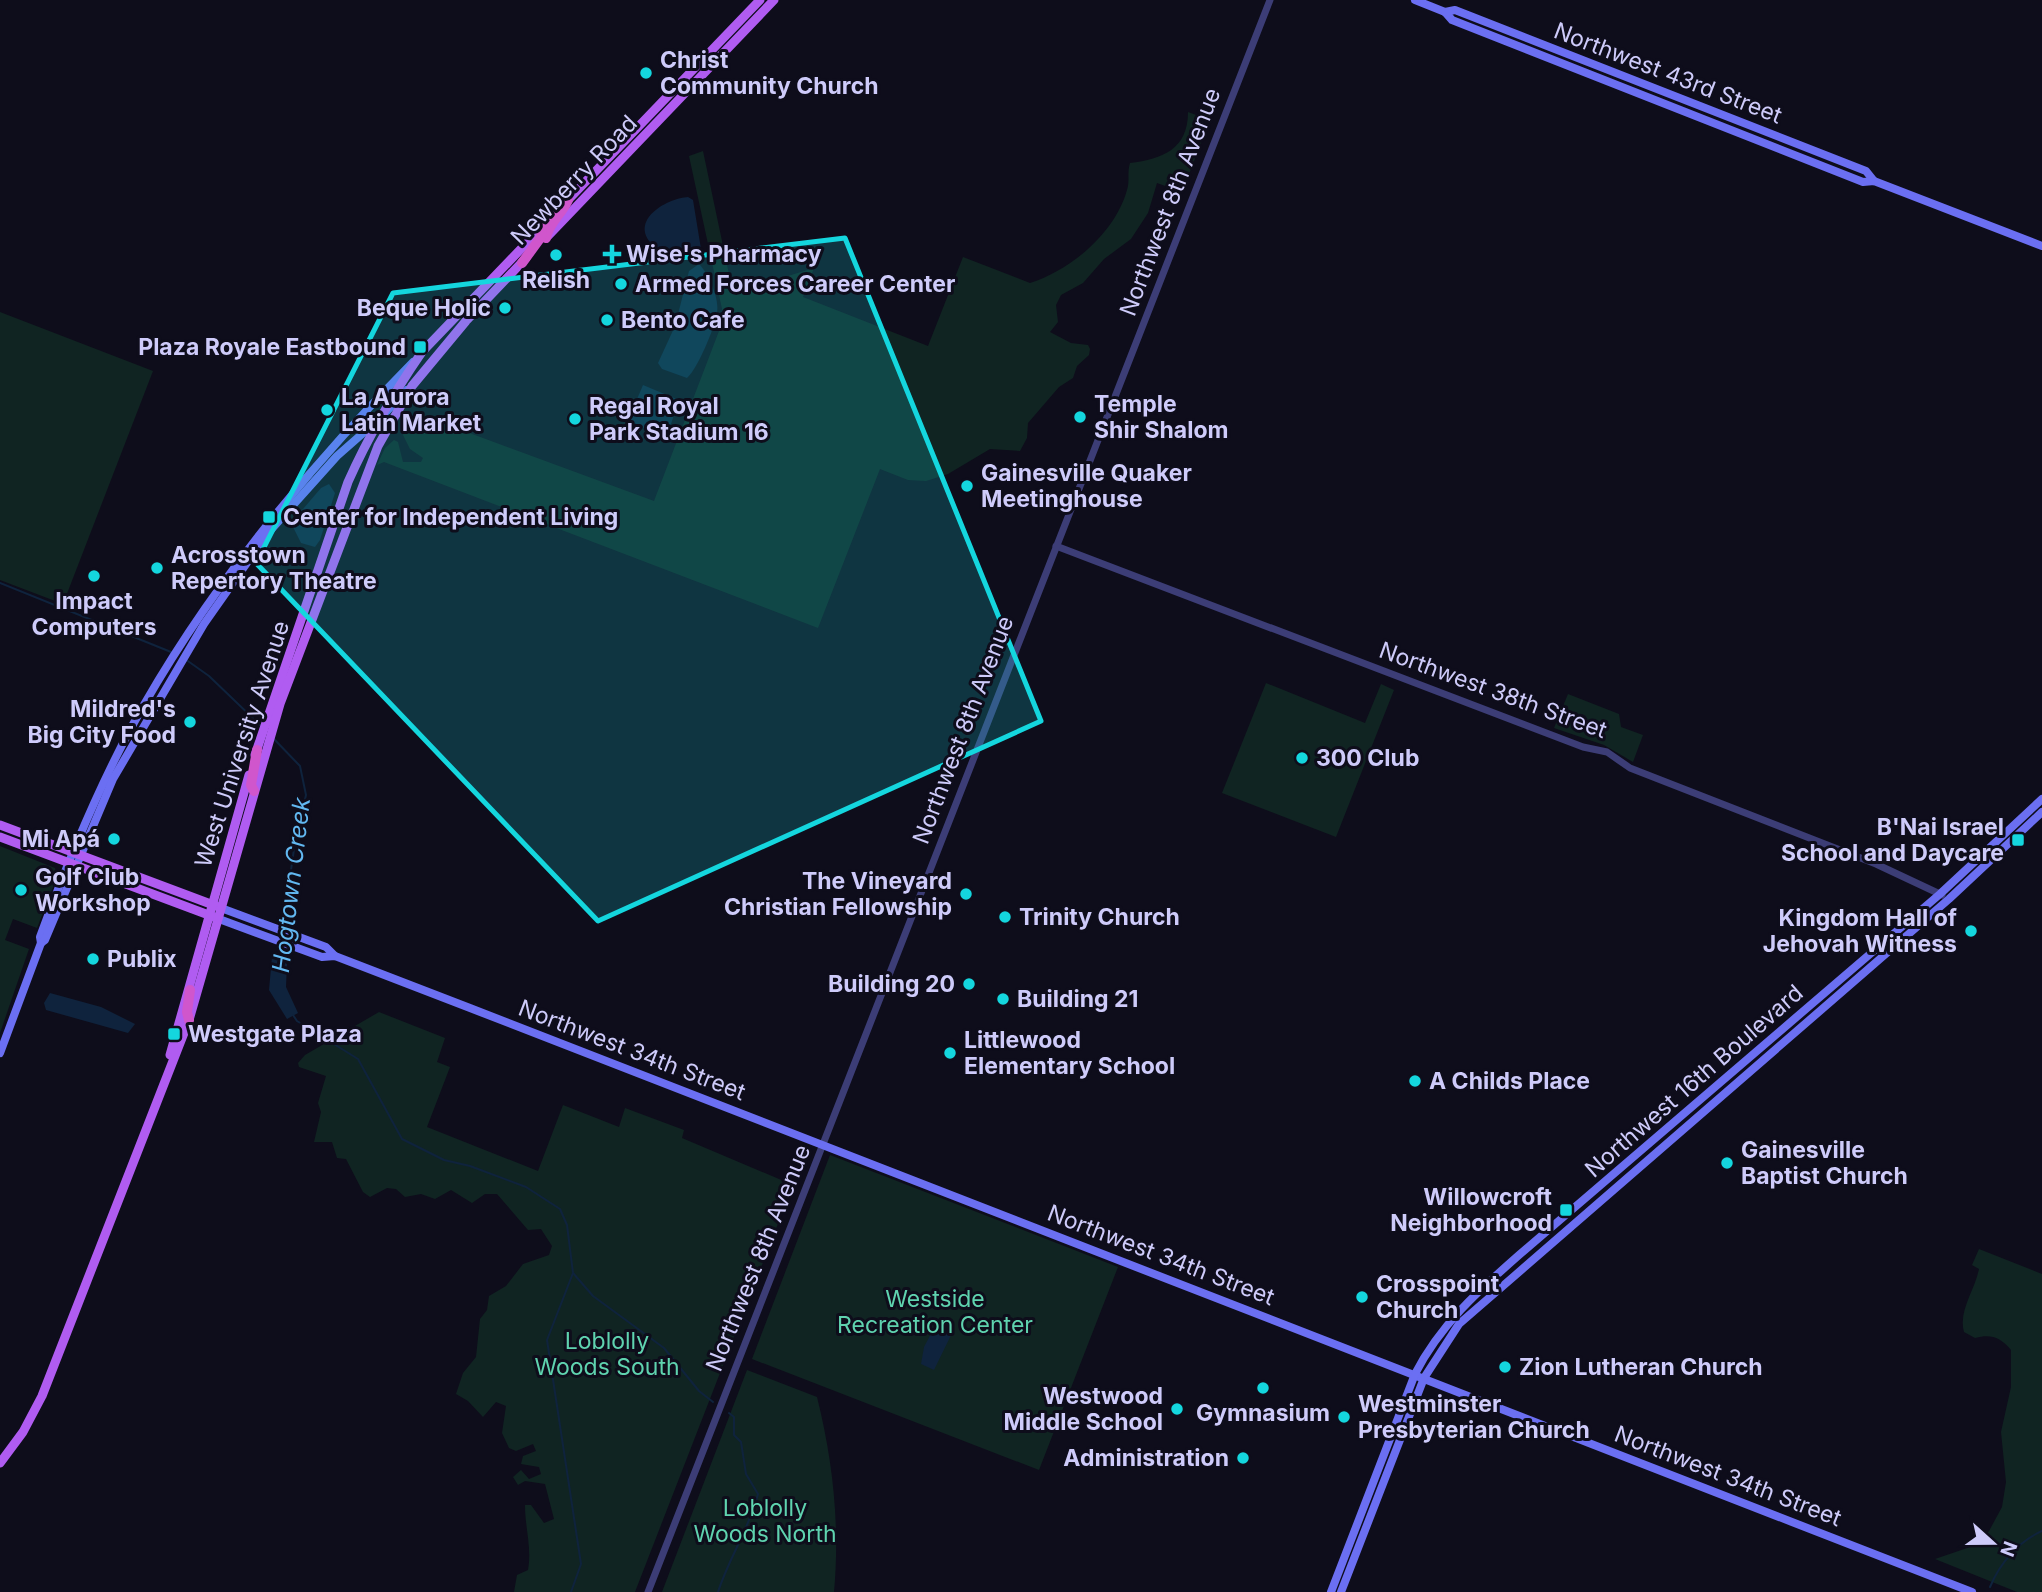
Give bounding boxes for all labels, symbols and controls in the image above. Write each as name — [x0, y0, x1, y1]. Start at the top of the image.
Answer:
street label: Northwest 43rd Street — [1550, 17, 1786, 130]
place label: Christ Community Church — [660, 46, 879, 100]
marker: Christ Community Church — [638, 65, 654, 81]
street label: Northwest 8th Avenue — [1114, 84, 1226, 320]
street label: Newberry Road — [505, 109, 643, 251]
place label: Wise's Pharmacy — [626, 240, 822, 268]
marker: Wise's Pharmacy — [604, 246, 620, 262]
marker: Relish — [548, 247, 564, 263]
place label: Relish — [522, 266, 590, 294]
place label: Armed Forces Career Center — [635, 270, 955, 298]
marker: Armed Forces Career Center — [613, 276, 629, 292]
place label: Beque Holic — [357, 294, 491, 322]
marker: Beque Holic — [497, 300, 513, 316]
place label: Bento Cafe — [621, 306, 745, 334]
marker: Bento Cafe — [599, 312, 615, 328]
place label: Plaza Royale Eastbound — [138, 333, 406, 361]
marker: Plaza Royale Eastbound — [412, 339, 428, 355]
place label: La Aurora Latin Market — [341, 383, 482, 437]
place label: Temple Shir Shalom — [1094, 390, 1229, 444]
place label: Regal Royal Park Stadium 16 — [589, 392, 769, 446]
marker: La Aurora Latin Market — [319, 402, 335, 418]
marker: Temple Shir Shalom — [1072, 409, 1088, 425]
marker: Regal Royal Park Stadium 16 — [567, 411, 583, 427]
place label: Gainesville Quaker Meetinghouse — [981, 459, 1192, 513]
marker: Gainesville Quaker Meetinghouse — [959, 478, 975, 494]
place label: Center for Independent Living — [283, 503, 618, 531]
marker: Center for Independent Living — [261, 509, 277, 525]
place label: Acrosstown Repertory Theatre — [171, 541, 377, 595]
marker: Acrosstown Repertory Theatre — [149, 560, 165, 576]
marker: Impact Computers — [86, 568, 102, 584]
place label: Impact Computers — [31, 587, 157, 641]
street label: Northwest 8th Avenue — [907, 612, 1019, 848]
street label: West University Avenue — [189, 617, 295, 871]
street label: Northwest 38th Street — [1375, 636, 1611, 744]
place label: Mildred's Big City Food — [28, 695, 176, 749]
marker: Mildred's Big City Food — [182, 714, 198, 730]
place label: 300 Club — [1316, 744, 1419, 772]
marker: 300 Club — [1294, 750, 1310, 766]
water label: Hogtown Creek — [266, 795, 316, 974]
place label: B'Nai Israel School and Daycare — [1781, 813, 2004, 867]
place label: Mi Apá — [22, 825, 100, 853]
marker: Mi Apá — [106, 831, 122, 847]
marker: B'Nai Israel School and Daycare — [2010, 832, 2026, 848]
place label: Golf Club Workshop — [35, 863, 151, 917]
place label: The Vineyard Christian Fellowship — [724, 867, 952, 921]
marker: Golf Club Workshop — [13, 882, 29, 898]
marker: The Vineyard Christian Fellowship — [958, 886, 974, 902]
place label: Trinity Church — [1019, 903, 1180, 931]
place label: Kingdom Hall of Jehovah Witness — [1763, 904, 1957, 958]
marker: Trinity Church — [997, 909, 1013, 925]
marker: Kingdom Hall of Jehovah Witness — [1963, 923, 1979, 939]
place label: Publix — [107, 945, 177, 973]
marker: Publix — [85, 951, 101, 967]
place label: Building 20 — [828, 970, 955, 998]
marker: Building 20 — [961, 976, 977, 992]
street label: Northwest 16th Boulevard — [1579, 979, 1809, 1183]
place label: Building 21 — [1017, 985, 1138, 1013]
marker: Building 21 — [995, 991, 1011, 1007]
street label: Northwest 34th Street — [515, 994, 750, 1106]
place label: Westgate Plaza — [188, 1020, 362, 1048]
marker: Westgate Plaza — [166, 1026, 182, 1042]
place label: Littlewood Elementary School — [964, 1026, 1175, 1080]
marker: Littlewood Elementary School — [942, 1045, 958, 1061]
place label: A Childs Place — [1429, 1067, 1590, 1095]
marker: A Childs Place — [1407, 1073, 1423, 1089]
place label: Gainesville Baptist Church — [1741, 1136, 1908, 1190]
street label: Northwest 8th Avenue — [700, 1141, 816, 1375]
marker: Gainesville Baptist Church — [1719, 1155, 1735, 1171]
place label: Willowcroft Neighborhood — [1390, 1183, 1553, 1237]
street label: Northwest 34th Street — [1044, 1199, 1279, 1311]
marker: Willowcroft Neighborhood — [1558, 1202, 1574, 1218]
place label: Crosspoint Church — [1376, 1270, 1500, 1324]
park label: Westside Recreation Center — [837, 1285, 1033, 1339]
marker: Crosspoint Church — [1354, 1289, 1370, 1305]
park label: Loblolly Woods South — [534, 1327, 680, 1381]
place label: Zion Lutheran Church — [1519, 1353, 1763, 1381]
marker: Zion Lutheran Church — [1497, 1359, 1513, 1375]
marker: Gymnasium — [1255, 1380, 1271, 1396]
place label: Westwood Middle School — [1004, 1382, 1163, 1436]
place label: Westminster Presbyterian Church — [1358, 1390, 1590, 1444]
place label: Gymnasium — [1196, 1399, 1330, 1427]
marker: Westwood Middle School — [1169, 1401, 1185, 1417]
marker: Westminster Presbyterian Church — [1336, 1409, 1352, 1425]
street label: Northwest 34th Street — [1611, 1420, 1846, 1532]
place label: Administration — [1063, 1444, 1229, 1472]
marker: Administration — [1235, 1450, 1251, 1466]
park label: Loblolly Woods North — [693, 1494, 837, 1548]
north arrow — [1958, 1508, 2028, 1578]
text: N — [1995, 1538, 2022, 1560]

